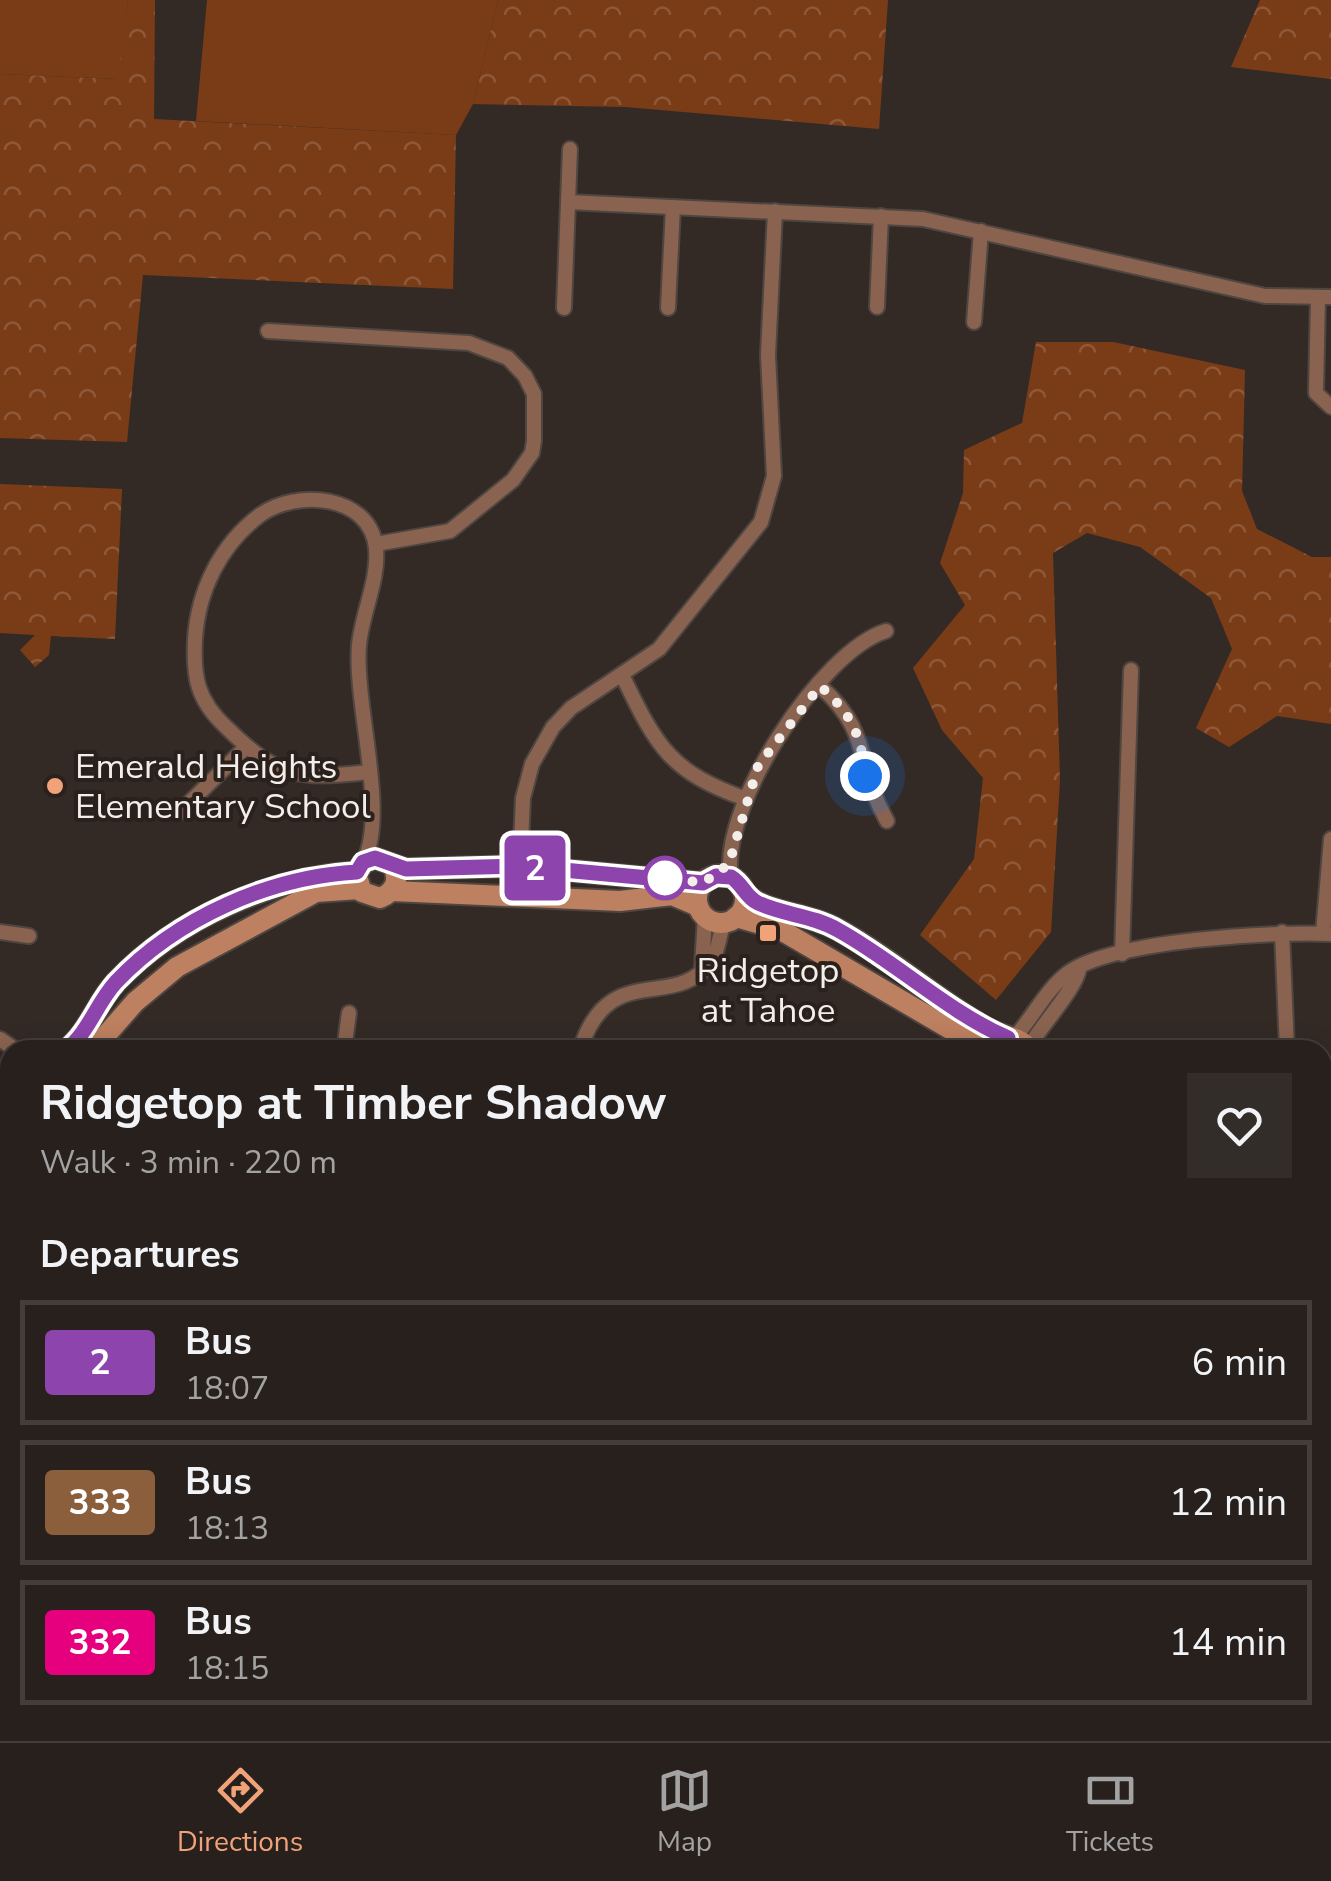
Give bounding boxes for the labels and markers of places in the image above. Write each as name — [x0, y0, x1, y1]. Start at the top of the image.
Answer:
place label: Emerald Heights Elementary School — [75, 743, 372, 830]
marker: Emerald Heights Elementary School — [44, 775, 66, 797]
unlabelled marker — [644, 857, 686, 899]
marker: Ridgetop at Tahoe — [757, 922, 779, 944]
place label: Ridgetop at Tahoe — [697, 947, 840, 1034]

